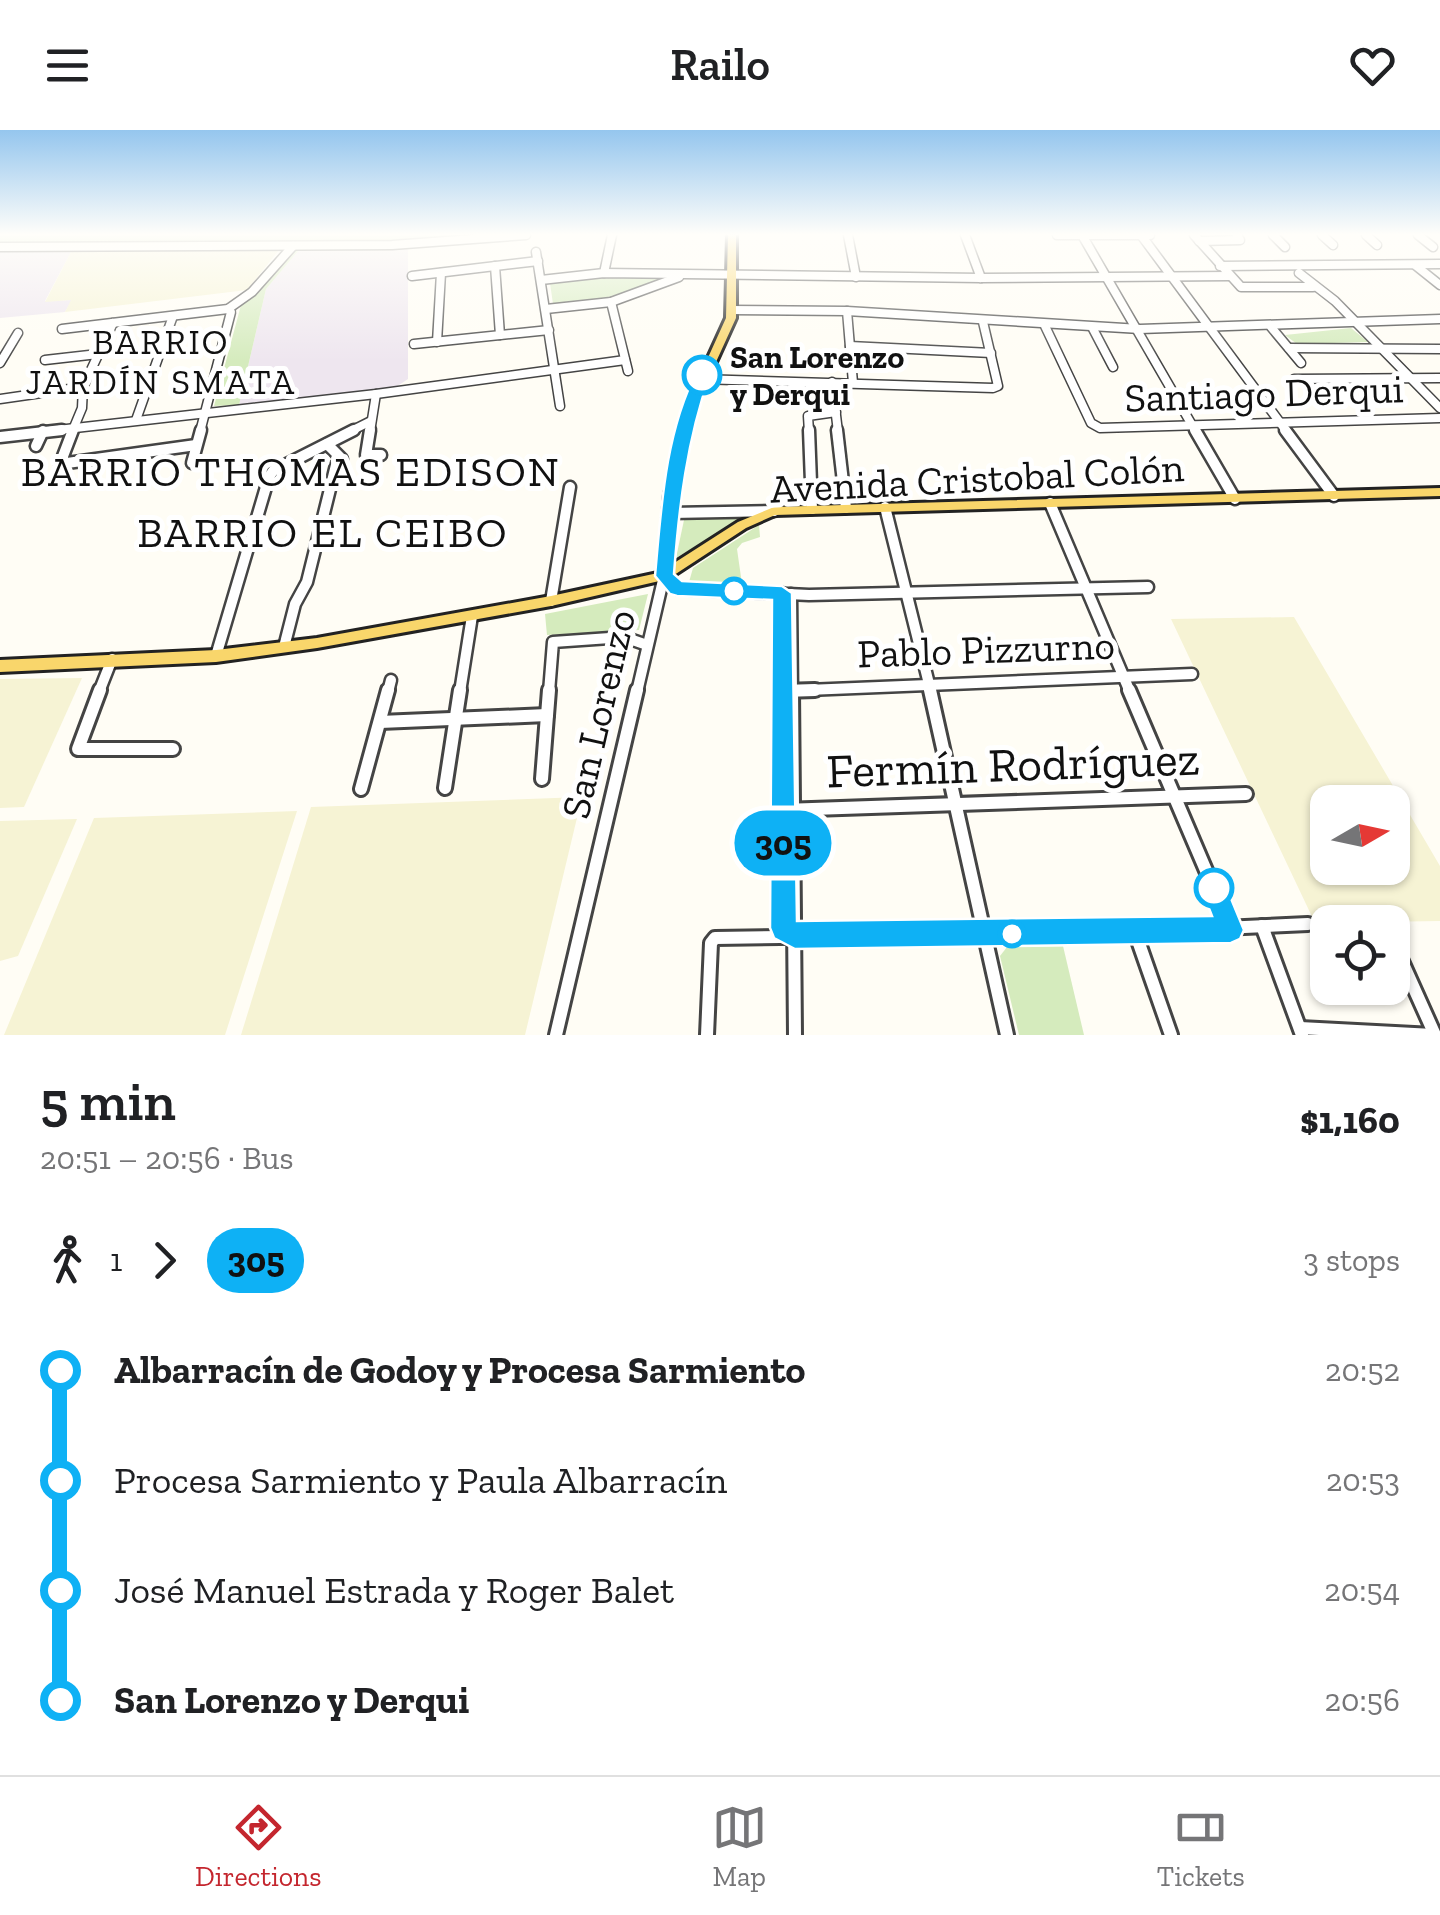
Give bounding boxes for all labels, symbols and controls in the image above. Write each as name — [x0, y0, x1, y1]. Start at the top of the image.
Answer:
icon: menu — [40, 38, 95, 93]
text: Railo — [670, 38, 770, 92]
icon: heart — [1345, 38, 1400, 93]
district label: BARRIO JARDÍN SMATA — [25, 321, 297, 403]
place label: San Lorenzo y Derqui — [730, 338, 904, 413]
marker: San Lorenzo y Derqui — [683, 356, 721, 394]
street label: Santiago Derqui — [1124, 364, 1404, 422]
street label: Avenida Cristobal Colón — [769, 443, 1185, 513]
district label: BARRIO THOMAS EDISON — [21, 446, 561, 497]
district label: BARRIO EL CEIBO — [137, 507, 509, 558]
unlabelled marker — [721, 578, 747, 604]
street label: San Lorenzo — [551, 605, 645, 823]
street label: Pablo Pizzurno — [856, 621, 1116, 677]
street label: Fermín Rodríguez — [825, 729, 1201, 799]
north arrow — [1310, 785, 1410, 885]
map controls — [1310, 785, 1410, 1005]
line badge: 305 — [726, 810, 840, 876]
text: 305 — [754, 822, 812, 864]
unlabelled marker — [1195, 869, 1233, 907]
button: locate — [1310, 905, 1410, 1005]
unlabelled marker — [999, 921, 1025, 947]
text: 5 min — [40, 1068, 176, 1134]
text: $1,160 — [1300, 1097, 1400, 1143]
text: 20:51 – 20:56 · Bus — [40, 1139, 294, 1177]
icon: walk — [40, 1233, 95, 1288]
icon: forward — [137, 1233, 192, 1288]
text: 305 — [227, 1239, 284, 1281]
text: 1 — [110, 1241, 122, 1279]
text: 3 stops — [1303, 1241, 1400, 1279]
text: Albarracín de Godoy y Procesa Sarmiento — [114, 1347, 806, 1393]
text: 20:52 — [1325, 1351, 1400, 1389]
text: Procesa Sarmiento y Paula Albarracín — [114, 1457, 727, 1503]
text: 20:53 — [1326, 1461, 1400, 1499]
text: José Manuel Estrada y Roger Balet — [114, 1567, 674, 1613]
text: 20:54 — [1324, 1571, 1400, 1609]
text: San Lorenzo y Derqui — [114, 1677, 469, 1723]
text: 20:56 — [1325, 1681, 1400, 1719]
tab: Directions — [195, 1800, 321, 1893]
tab: Map — [712, 1800, 767, 1893]
tab: Tickets — [1157, 1800, 1245, 1893]

